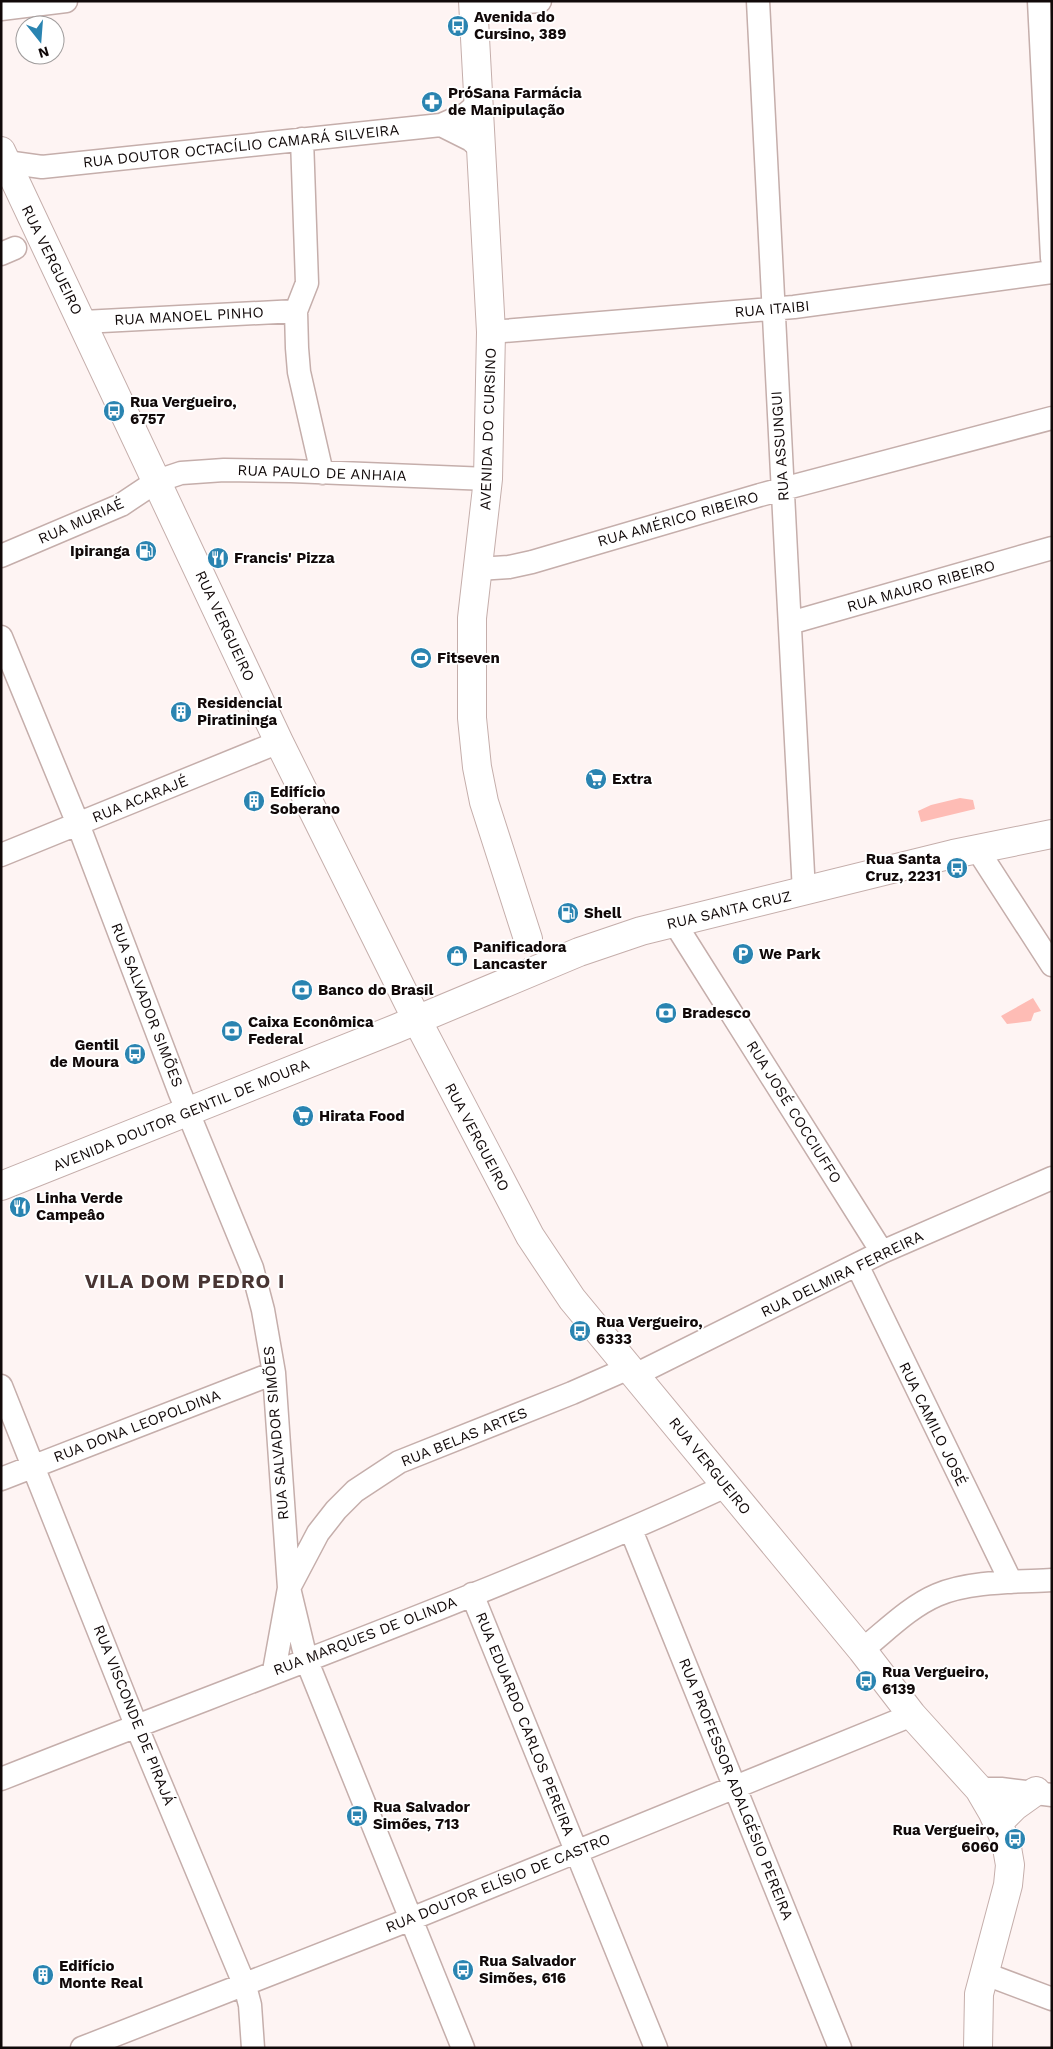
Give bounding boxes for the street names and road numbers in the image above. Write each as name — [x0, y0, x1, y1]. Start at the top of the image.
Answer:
street label: RUA DOUTOR OCTACÍLIO CAMARÁ SILVEIRA — [82, 120, 400, 172]
street label: RUA VERGUEIRO — [18, 202, 86, 318]
street label: RUA ITAIBI — [734, 297, 810, 321]
street label: RUA MANOEL PINHO — [114, 303, 264, 329]
street label: AVENIDA DO CURSINO — [476, 347, 500, 511]
street label: RUA ASSUNGUI — [767, 390, 793, 502]
street label: RUA PAULO DE ANHAIA — [237, 461, 407, 485]
street label: RUA AMÉRICO RIBEIRO — [595, 487, 761, 551]
street label: RUA MURIAÉ — [35, 494, 127, 548]
street label: RUA MAURO RIBEIRO — [845, 556, 997, 616]
street label: RUA VERGUEIRO — [191, 568, 259, 684]
street label: RUA ACARAJÉ — [89, 772, 191, 826]
street label: RUA SANTA CRUZ — [665, 887, 793, 933]
street label: RUA SALVADOR SIMÕES — [107, 920, 187, 1090]
street label: RUA JOSÉ COCCIUFFO — [743, 1037, 845, 1187]
street label: AVENIDA DOUTOR GENTIL DE MOURA — [50, 1055, 312, 1175]
street label: RUA VERGUEIRO — [441, 1080, 513, 1194]
street label: RUA DELMIRA FERREIRA — [758, 1227, 926, 1321]
street label: RUA SALVADOR SIMÕES — [259, 1345, 293, 1521]
street label: RUA CAMILO JOSÉ — [895, 1359, 971, 1489]
street label: RUA DONA LEOPOLDINA — [51, 1386, 223, 1466]
street label: RUA BELAS ARTES — [398, 1403, 530, 1471]
street label: RUA VERGUEIRO — [665, 1414, 755, 1518]
street label: RUA MARQUES DE OLINDA — [271, 1593, 459, 1679]
street label: RUA EDUARDO CARLOS PEREIRA — [472, 1610, 578, 1839]
street label: RUA VISCONDE DE PIRAJÁ — [90, 1622, 179, 1808]
street label: RUA PROFESSOR ADALGÉSIO PEREIRA — [675, 1655, 797, 1923]
street label: RUA DOUTOR ELÍSIO DE CASTRO — [383, 1830, 613, 1936]

